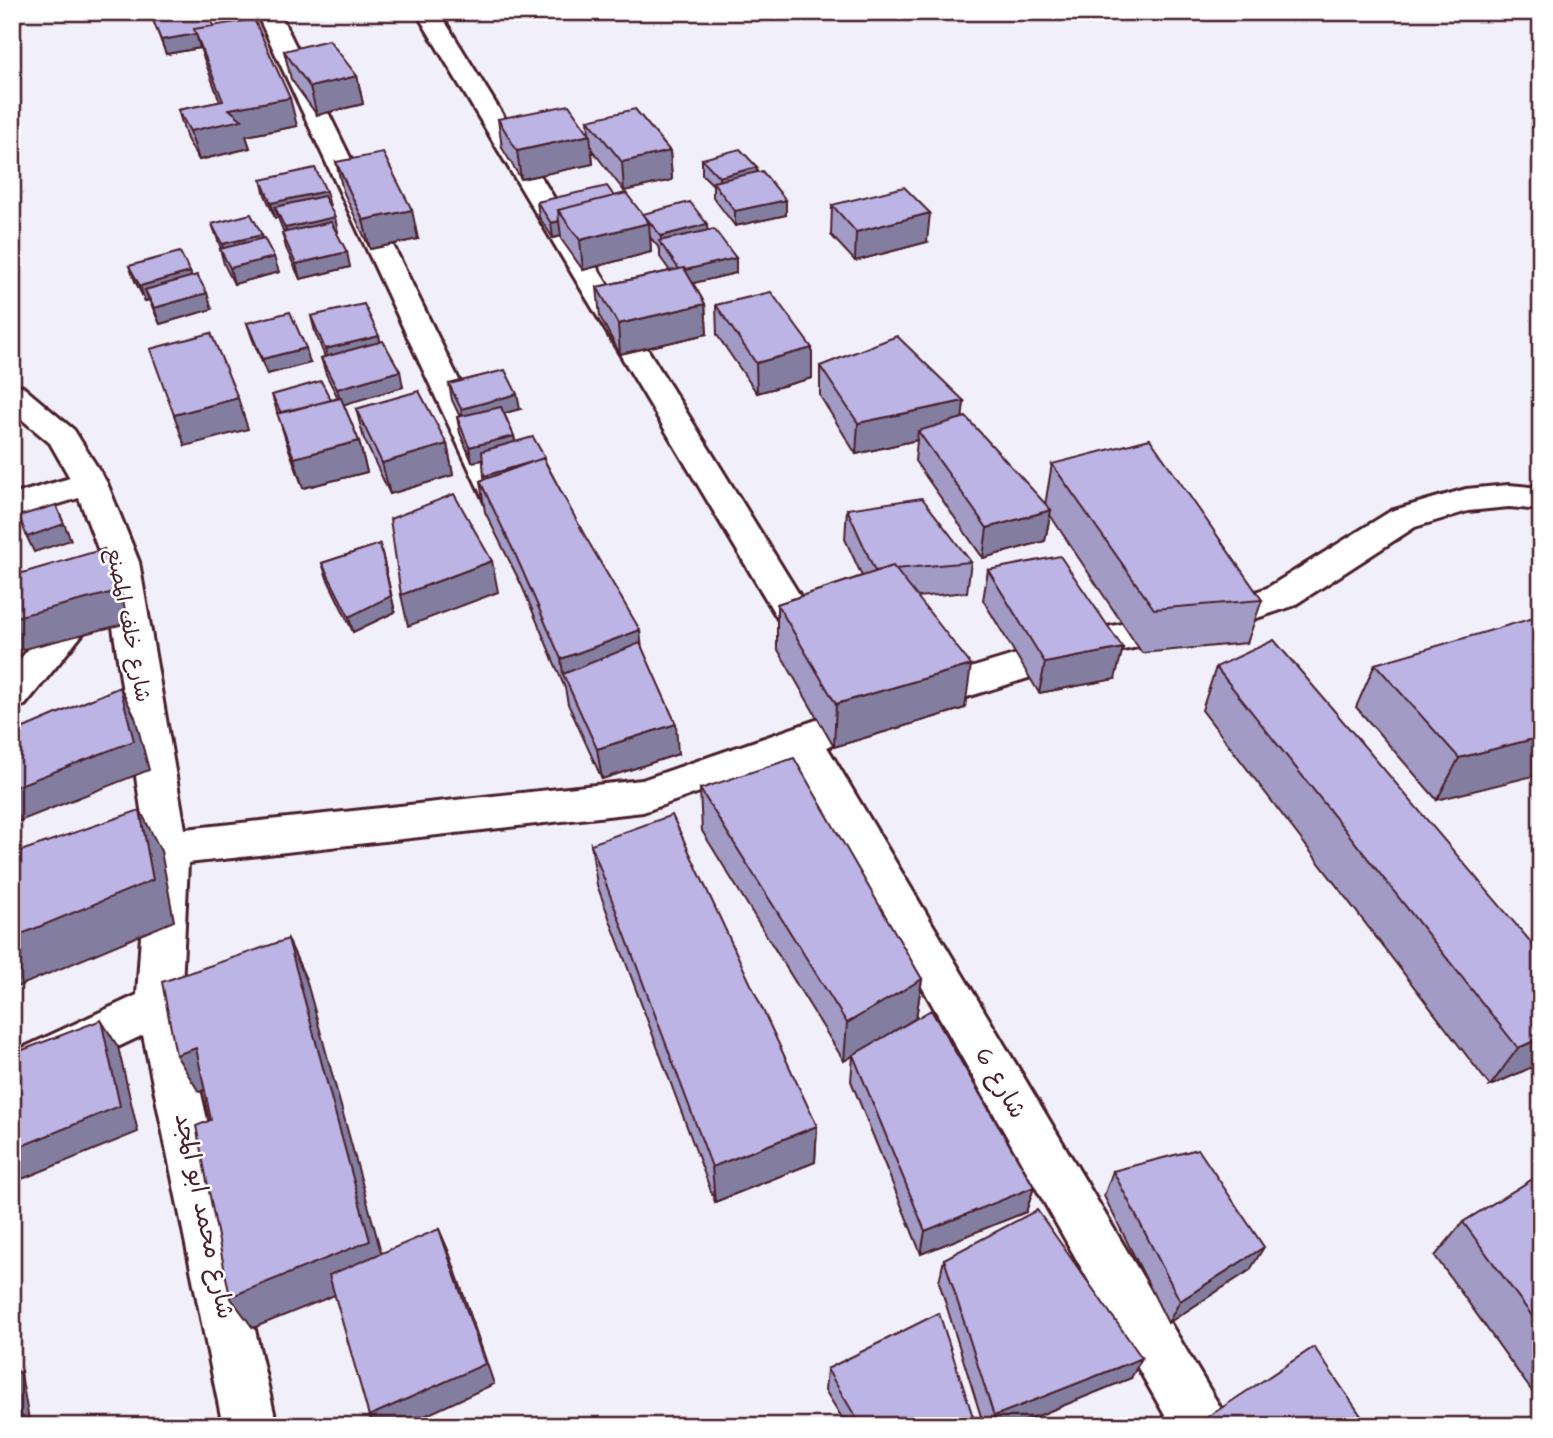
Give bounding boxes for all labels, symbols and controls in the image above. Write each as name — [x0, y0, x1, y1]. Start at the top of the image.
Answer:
street label: شارع خلف المصنع — [99, 545, 158, 705]
street label: شارع 6 — [966, 1042, 1034, 1125]
street label: شارع محمد ابو المجد — [166, 1110, 242, 1322]

